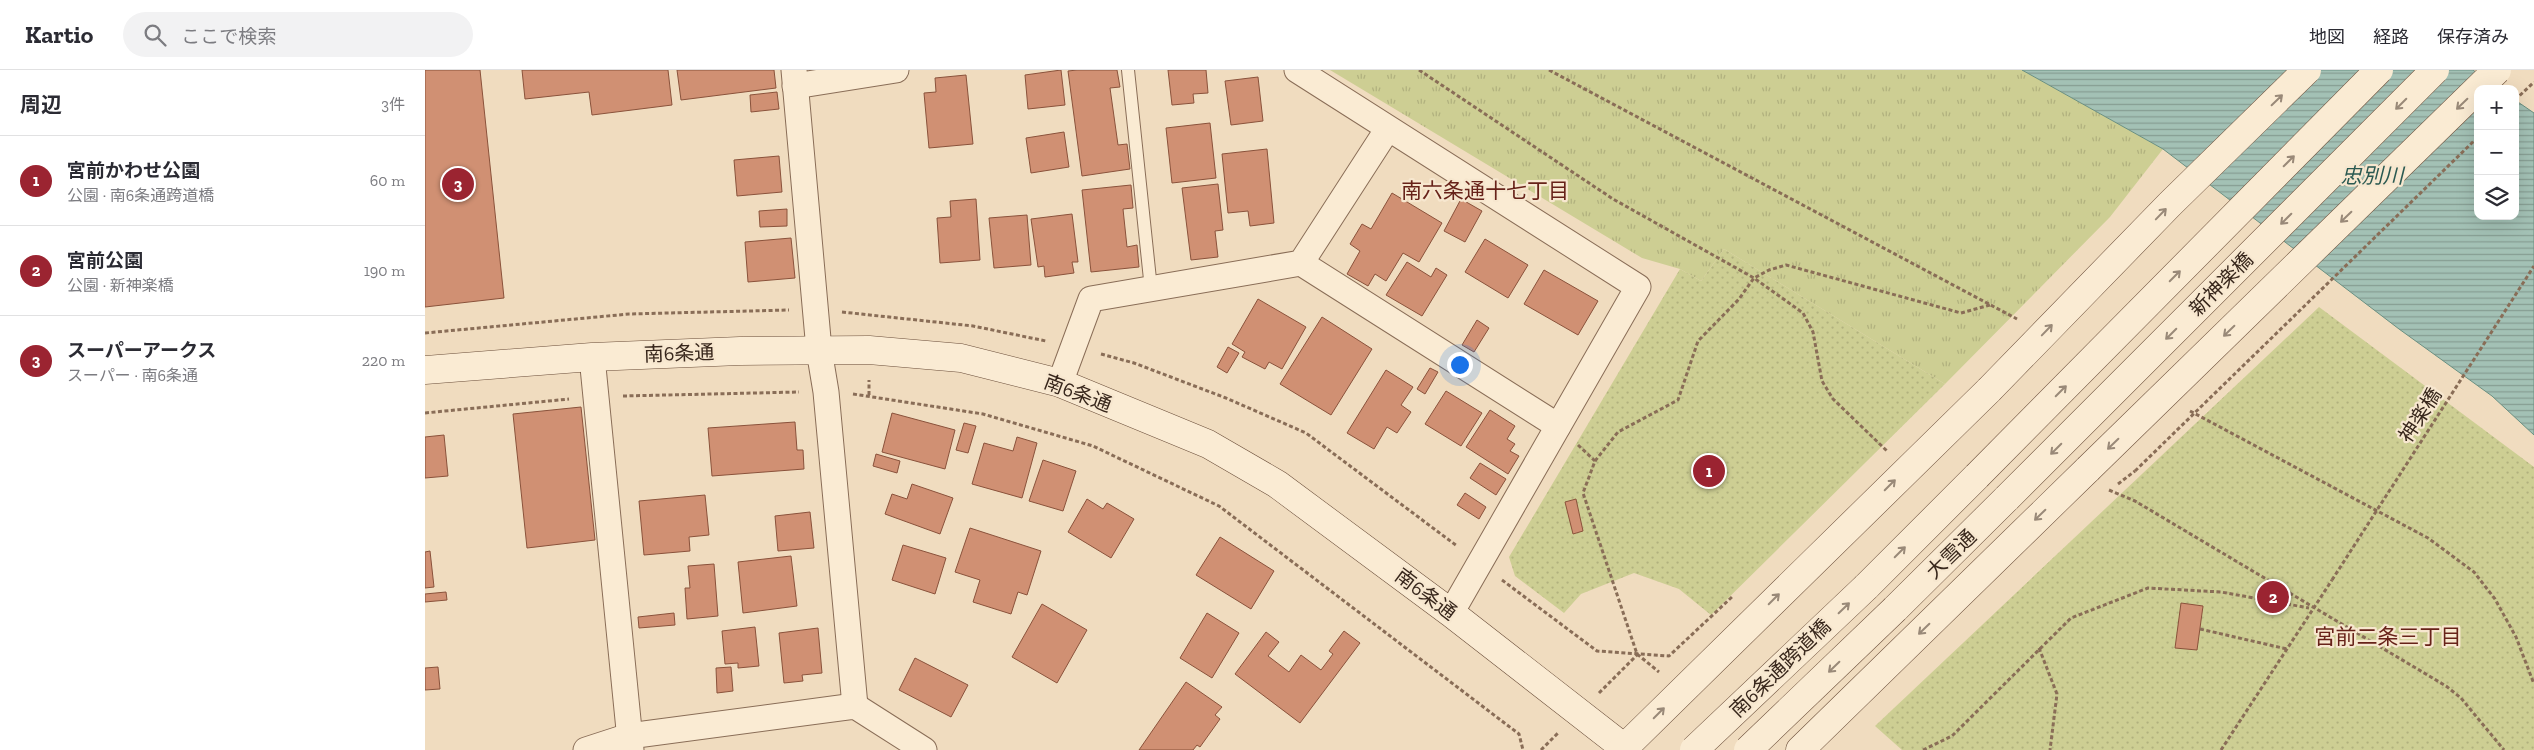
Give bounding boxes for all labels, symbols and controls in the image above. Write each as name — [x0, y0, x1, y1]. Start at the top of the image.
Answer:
search box — [123, 12, 473, 57]
text: Kartio — [25, 20, 93, 49]
icon: search — [141, 21, 169, 49]
text: ここで検索 — [181, 25, 276, 48]
text: 地図 — [2309, 26, 2345, 48]
text: 経路 — [2373, 26, 2409, 48]
text: 保存済み — [2437, 26, 2509, 48]
map controls — [2474, 85, 2519, 220]
button: + — [2474, 85, 2519, 130]
text: 周辺 — [20, 92, 62, 117]
one-way arrow — [2270, 94, 2283, 106]
text: 3件 — [381, 95, 405, 114]
one-way arrow — [2395, 98, 2407, 111]
one-way arrow — [2456, 98, 2468, 110]
button: − — [2474, 130, 2519, 175]
one-way arrow — [2283, 155, 2295, 167]
text: 宮前かわせ公園 — [67, 159, 200, 182]
water label: 忠別川 — [2341, 163, 2405, 188]
pin: 3 — [442, 165, 474, 203]
text: 1 — [33, 171, 39, 190]
text: 60 m — [370, 171, 405, 190]
button: layers — [2474, 175, 2519, 220]
district label: 南六条通十七丁目 — [1401, 178, 1569, 203]
text: 公園 · 南6条通跨道橋 — [67, 186, 214, 205]
one-way arrow — [2155, 207, 2167, 220]
one-way arrow — [2340, 211, 2352, 223]
one-way arrow — [2280, 213, 2292, 226]
street label: 新神楽橋 — [2184, 247, 2258, 321]
text: 宮前公園 — [67, 249, 143, 272]
text: 2 — [32, 261, 40, 280]
text: 190 m — [364, 261, 405, 280]
one-way arrow — [2169, 270, 2181, 282]
text: 公園 · 新神楽橋 — [67, 276, 174, 295]
one-way arrow — [2041, 324, 2053, 336]
one-way arrow — [2223, 325, 2235, 337]
one-way arrow — [2165, 328, 2177, 341]
text: スーパーアークス — [67, 339, 216, 362]
street label: 南6条通 — [643, 340, 715, 366]
text: 3 — [32, 351, 40, 370]
text: 220 m — [362, 351, 405, 370]
your location — [1447, 352, 1473, 378]
text: スーパー · 南6条通 — [67, 366, 198, 385]
street label: 南6条通 — [1041, 369, 1115, 417]
street label: 神楽橋 — [2394, 383, 2446, 447]
one-way arrow — [2054, 386, 2066, 398]
one-way arrow — [2107, 438, 2119, 450]
one-way arrow — [2050, 443, 2063, 455]
pin: 1 — [1693, 452, 1725, 490]
one-way arrow — [1884, 479, 1896, 491]
one-way arrow — [2034, 509, 2046, 521]
street label: 大雪通 — [1921, 525, 1981, 583]
one-way arrow — [1894, 546, 1906, 559]
street label: 南6条通 — [1391, 563, 1461, 625]
pin: 2 — [2257, 578, 2289, 616]
one-way arrow — [1768, 593, 1781, 605]
one-way arrow — [1837, 602, 1850, 614]
street label: 南6条通跨道橋 — [1725, 614, 1835, 722]
one-way arrow — [1918, 623, 1930, 635]
district label: 宮前二条三丁目 — [2315, 624, 2462, 649]
one-way arrow — [1828, 661, 1841, 673]
one-way arrow — [1652, 707, 1665, 719]

